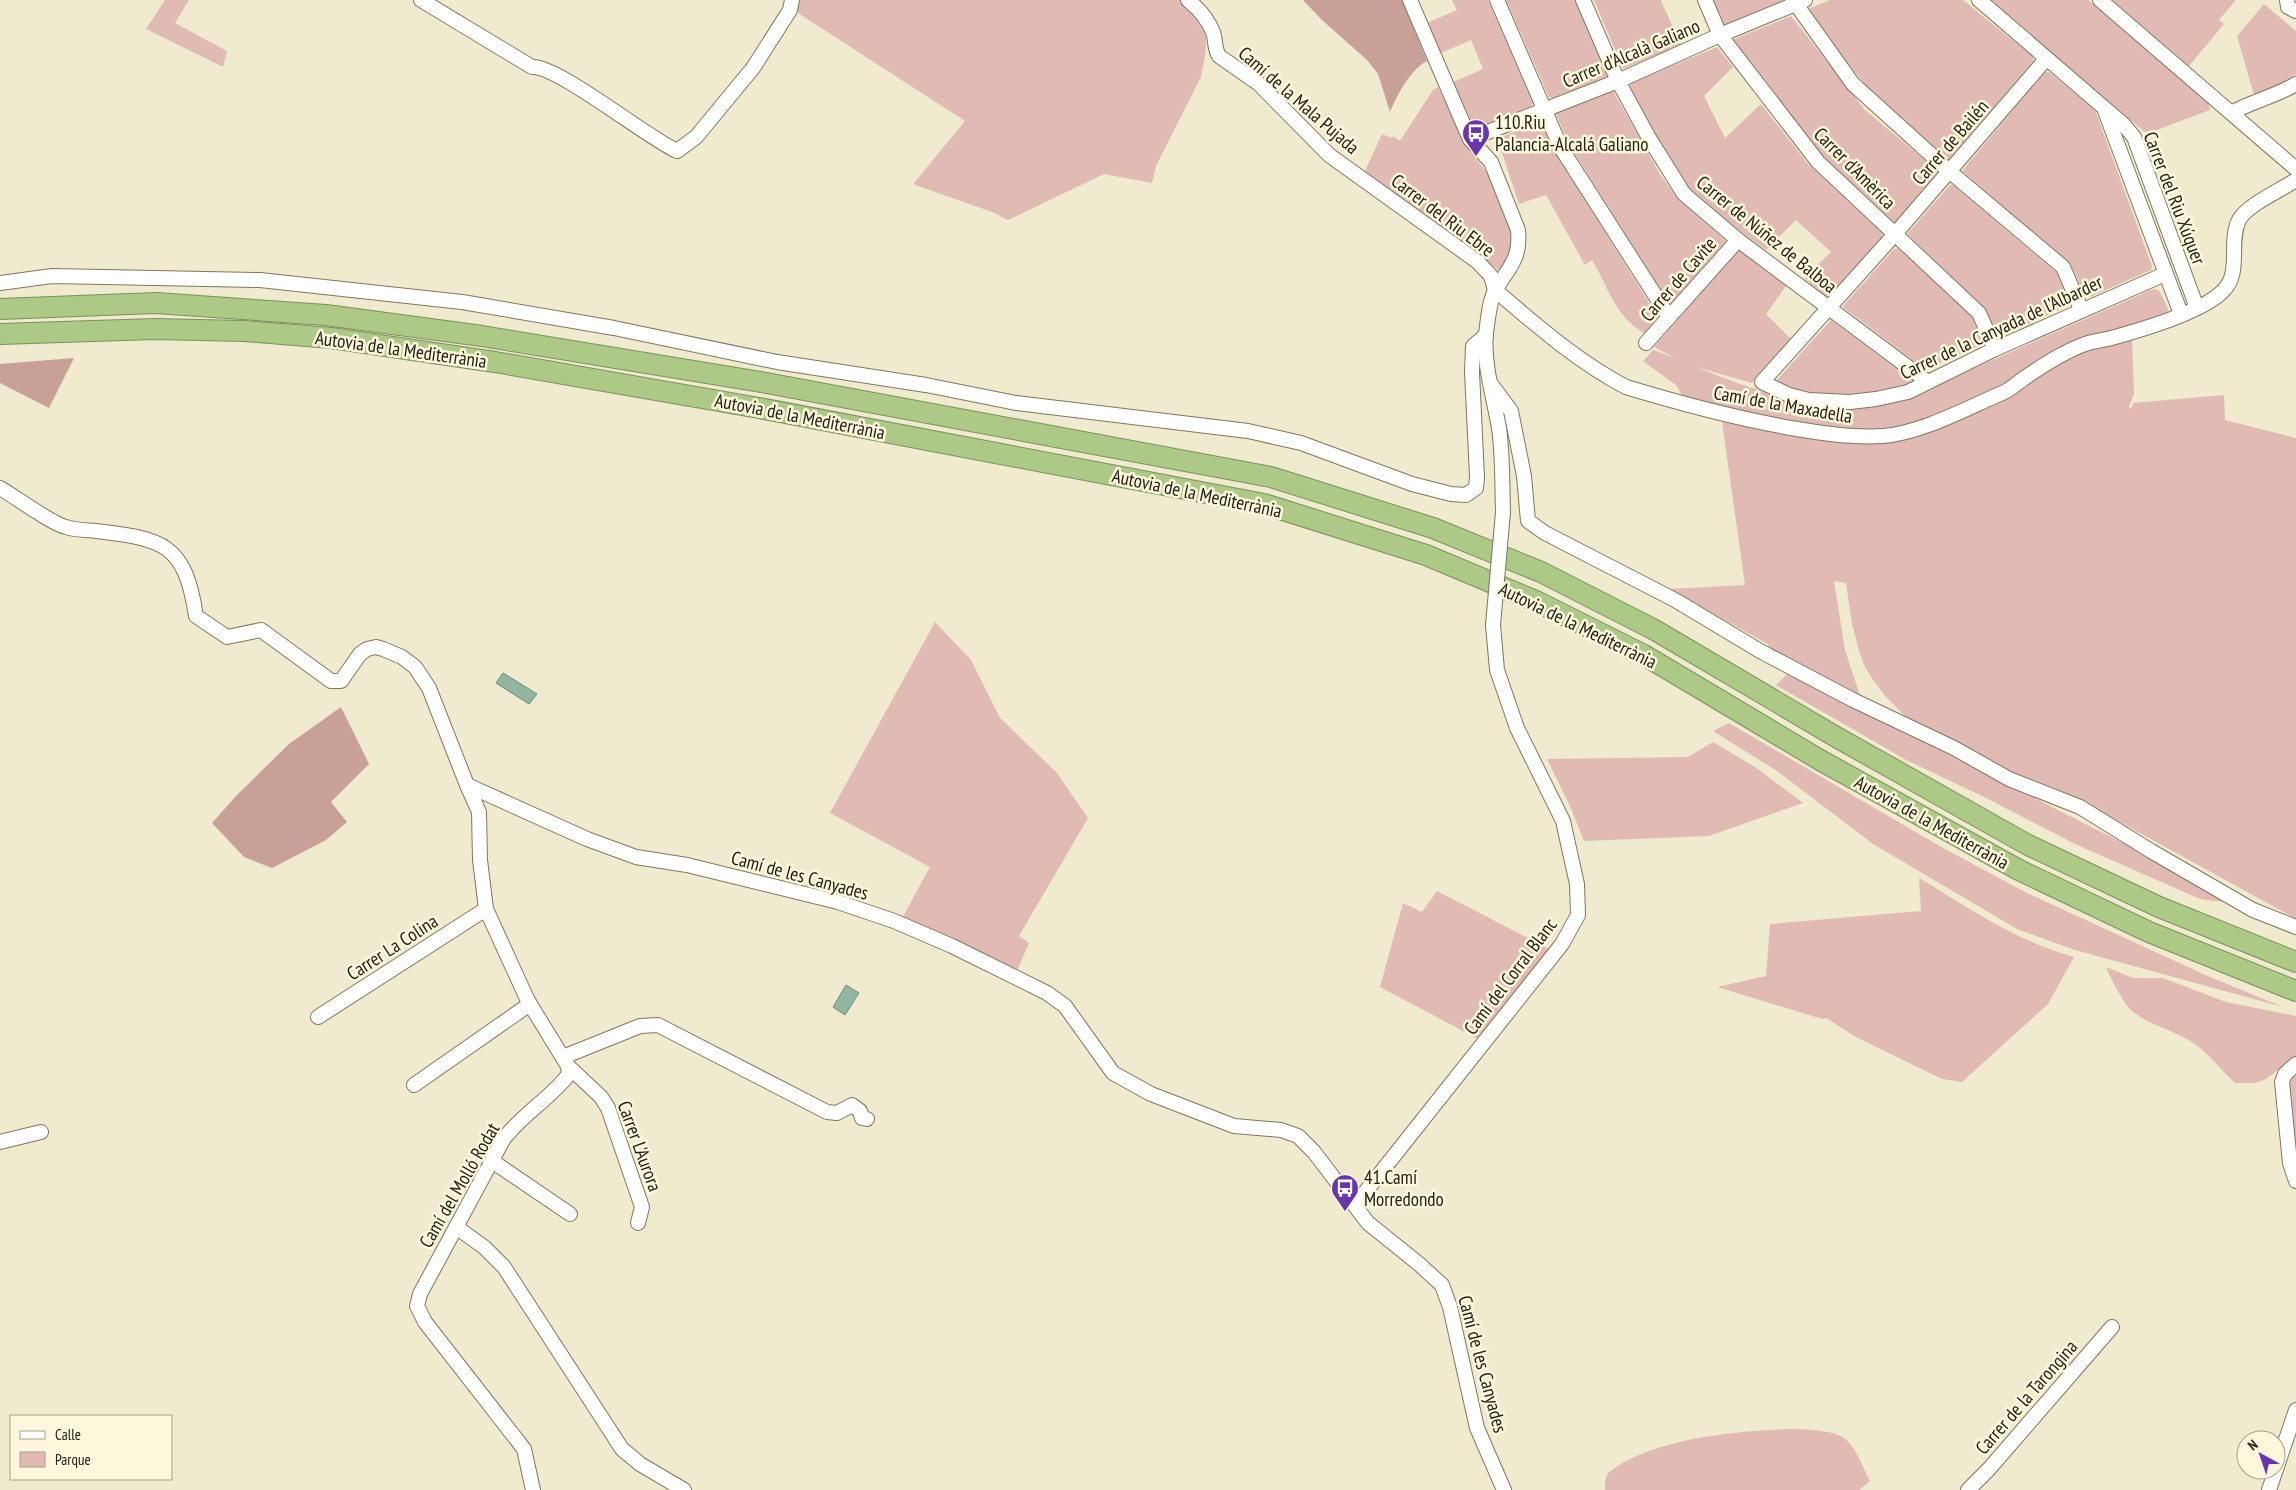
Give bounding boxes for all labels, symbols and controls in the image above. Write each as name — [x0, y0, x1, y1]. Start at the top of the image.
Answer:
street label: Carrer d'Alcalà Galiano — [1559, 13, 1703, 93]
street label: Camí de la Mala Pujada — [1234, 41, 1364, 159]
street label: Carrer de Bailén — [1907, 95, 1993, 189]
place label: 110.Riu Palancia-Alcalá Galiano — [1495, 110, 1648, 156]
bus stop icon: 110.Riu Palancia-Alcalá Galiano — [1461, 118, 1491, 157]
street label: Carrer d'Amèrica — [1809, 122, 1901, 214]
street label: Carrer del Riu Xúquer — [2139, 128, 2212, 269]
street label: Carrer del Riu Ebre — [1387, 168, 1499, 262]
street label: Carrer de Núñez de Balboa — [1692, 170, 1842, 298]
street label: Carrer de Cavite — [1635, 232, 1721, 326]
street label: Carrer de la Canyada de l'Albarder — [1896, 269, 2107, 384]
street label: Autovia de la Mediterrània — [314, 325, 488, 373]
street label: Camí de la Maxadella — [1712, 380, 1854, 428]
street label: Autovia de la Mediterrània — [713, 388, 887, 444]
street label: Autovia de la Mediterrània — [1110, 463, 1284, 523]
street label: Autovia de la Mediterrània — [1495, 576, 1661, 674]
street label: Autovia de la Mediterrània — [1851, 770, 2013, 874]
street label: Camí de les Canyades — [729, 845, 871, 905]
street label: Carrer La Colina — [342, 909, 442, 985]
street label: Camí del Corral Blanc — [1458, 913, 1562, 1039]
street label: Carrer L'Aurora — [613, 1097, 667, 1195]
street label: Camí del Molló Rodat — [414, 1118, 505, 1252]
place label: 41.Camí Morredondo — [1364, 1165, 1444, 1211]
bus stop icon: 41.Camí Morredondo — [1330, 1173, 1360, 1212]
street label: Camí de les Canyades — [1453, 1293, 1513, 1435]
street label: Carrer de la Tarongina — [1970, 1335, 2082, 1459]
legend — [10, 1415, 172, 1480]
text: Calle — [55, 1425, 81, 1444]
north arrow — [2236, 1430, 2286, 1480]
text: N — [2244, 1436, 2261, 1454]
text: Parque — [55, 1450, 91, 1469]

